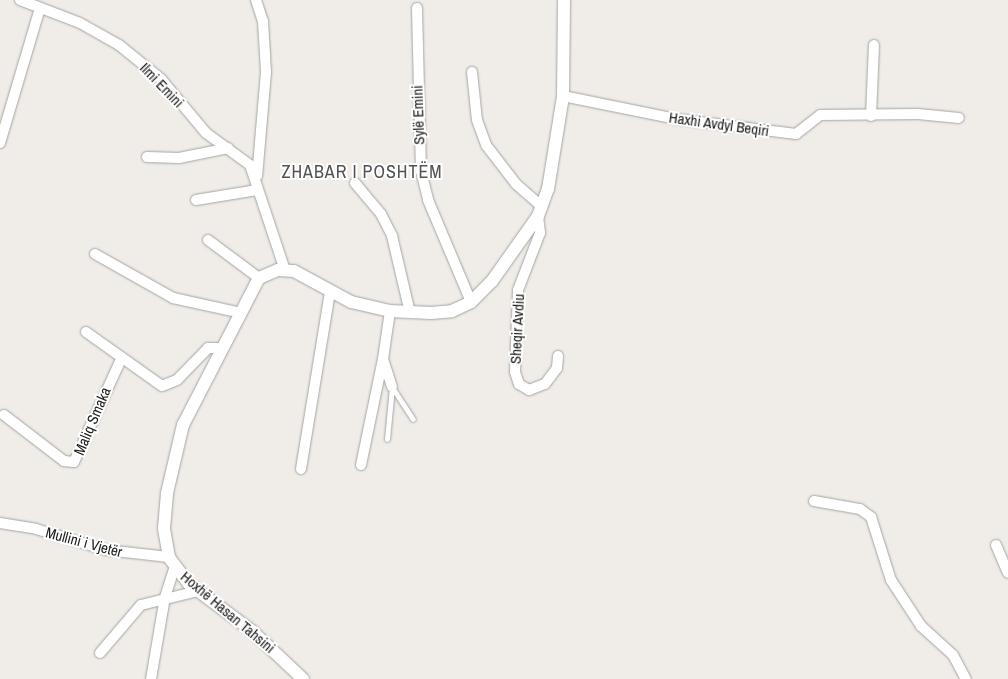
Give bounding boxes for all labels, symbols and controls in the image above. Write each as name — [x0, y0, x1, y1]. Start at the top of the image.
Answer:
street label: Ilmi Emini — [136, 59, 188, 111]
street label: Sylë Emini — [408, 85, 428, 145]
street label: Haxhi Avdyl Beqiri — [667, 108, 771, 140]
district label: ZHABAR I POSHTËM — [279, 161, 445, 183]
street label: Sheqir Avdiu — [506, 293, 528, 365]
street label: Maliq Smaka — [70, 384, 114, 458]
street label: Mullini i Vjetër — [44, 523, 124, 561]
street label: Hoxhë Hasan Tahsini — [177, 567, 279, 657]

